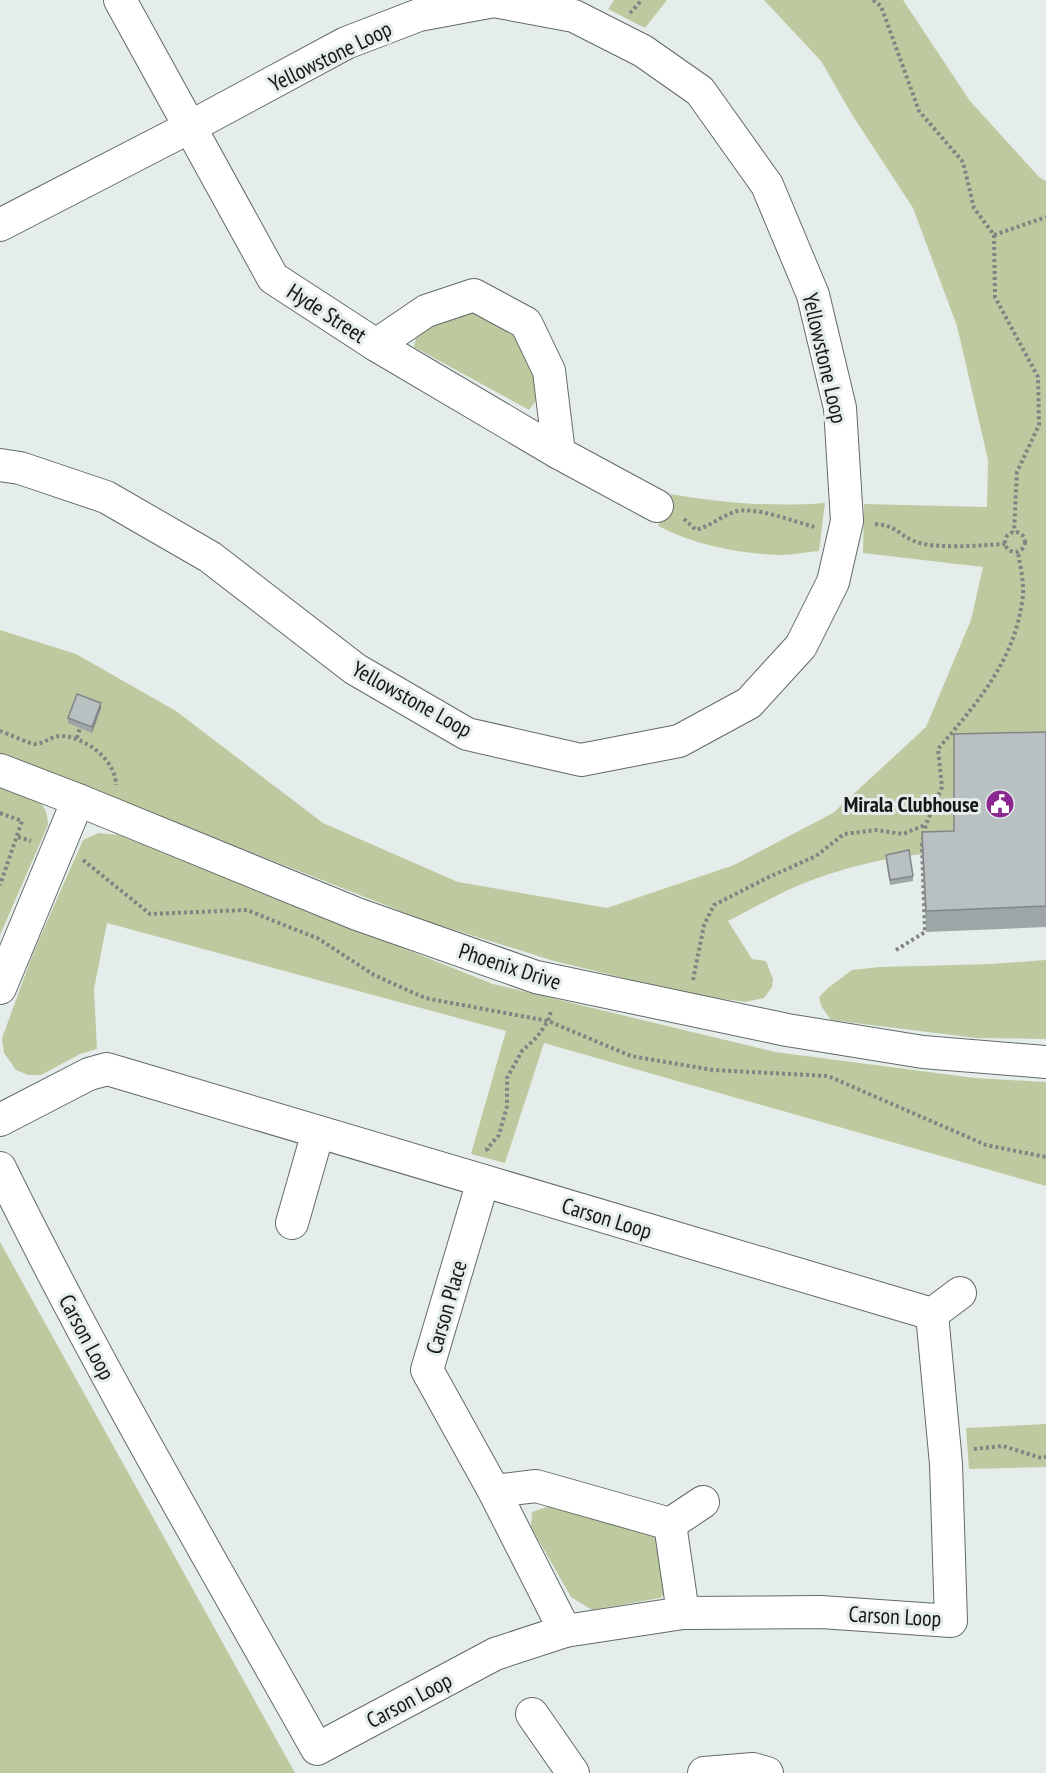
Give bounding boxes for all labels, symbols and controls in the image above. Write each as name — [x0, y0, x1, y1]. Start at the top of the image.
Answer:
street label: Yellowstone Loop — [264, 14, 396, 98]
street label: Hyde Street — [282, 277, 372, 349]
street label: Yellowstone Loop — [796, 290, 854, 426]
street label: Yellowstone Loop — [347, 655, 477, 743]
public building icon: Mirala Clubhouse — [984, 788, 1016, 820]
place label: Mirala Clubhouse — [844, 790, 979, 818]
street label: Phoenix Drive — [455, 936, 565, 996]
street label: Carson Loop — [559, 1191, 655, 1245]
street label: Carson Place — [419, 1257, 473, 1357]
street label: Carson Loop — [53, 1290, 121, 1384]
street label: Carson Loop — [848, 1600, 942, 1632]
street label: Carson Loop — [362, 1666, 456, 1734]

